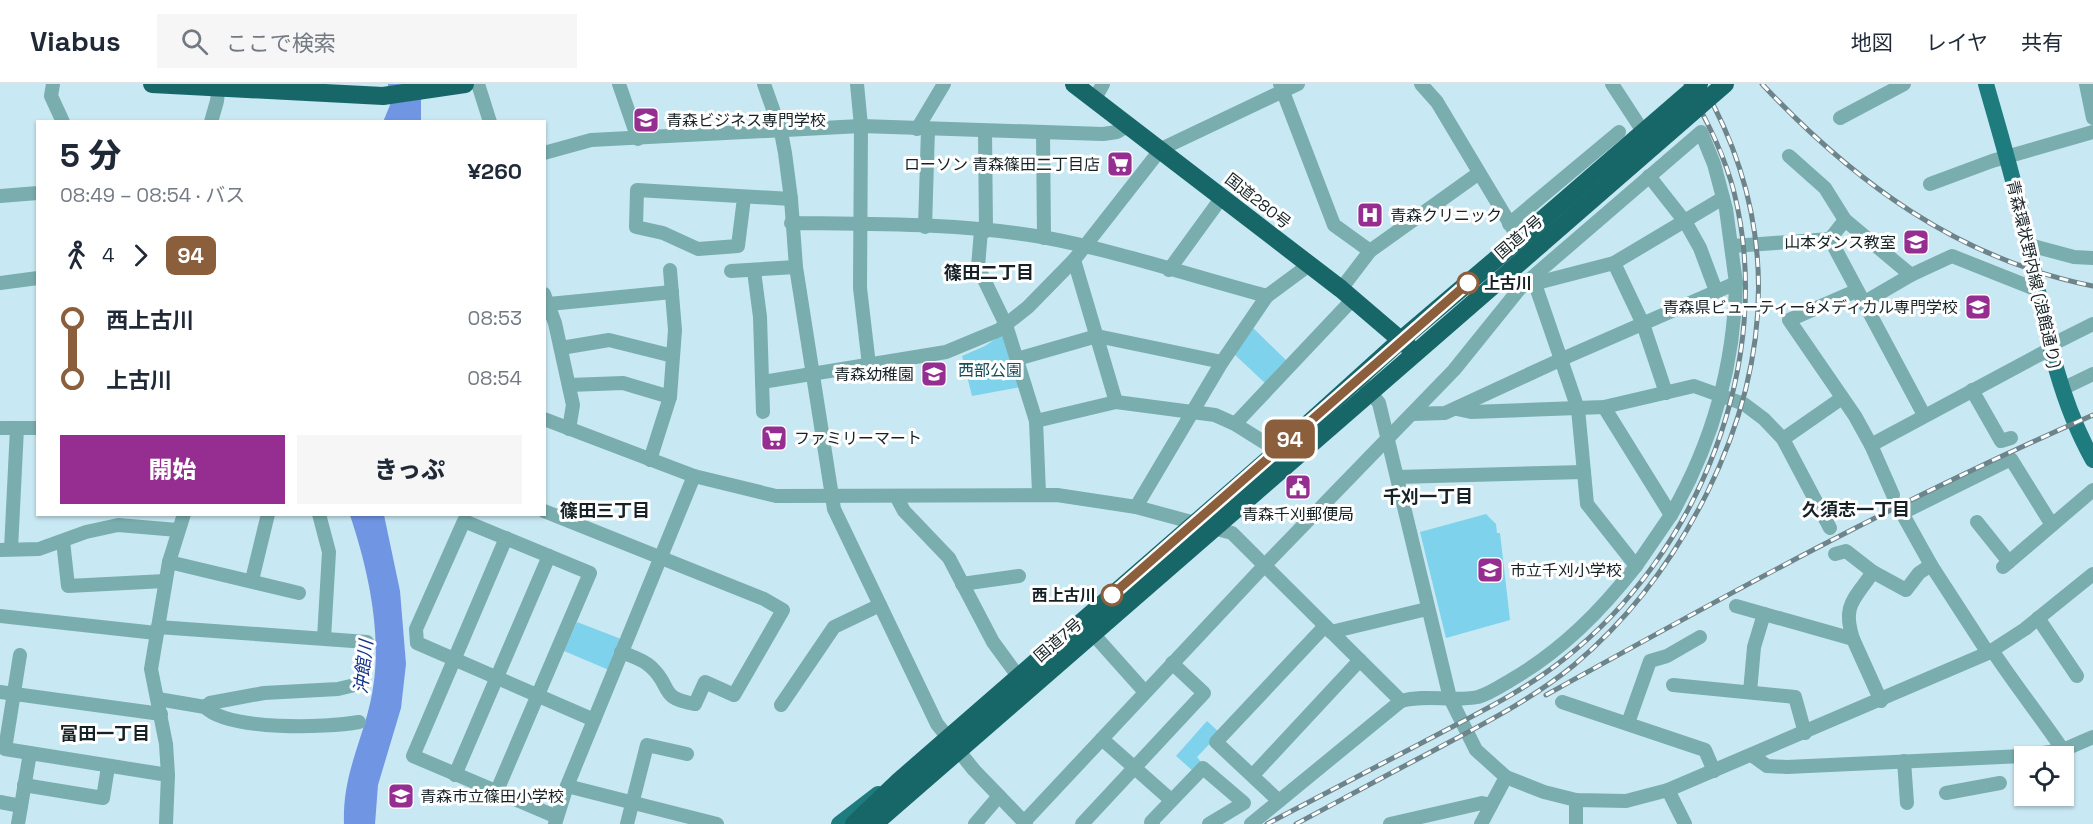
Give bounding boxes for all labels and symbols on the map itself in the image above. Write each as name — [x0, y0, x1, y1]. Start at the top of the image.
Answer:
school or university icon: 青森ビジネス専門学校 — [631, 105, 661, 135]
place label: 青森ビジネス専門学校 — [666, 110, 826, 131]
supermarket icon: ローソン 青森篠田二丁目店 — [1105, 149, 1135, 179]
place label: ローソン 青森篠田二丁目店 — [904, 154, 1100, 175]
street label: 国道280号 — [1221, 169, 1295, 233]
street label: 青森環状野内線 (浪館通り) — [2002, 178, 2066, 370]
hospital icon: 青森クリニック — [1355, 200, 1385, 230]
place label: 青森クリニック — [1390, 205, 1502, 226]
street label: 国道7号 — [1491, 210, 1547, 264]
school or university icon: 山本ダンス教室 — [1901, 227, 1931, 257]
place label: 山本ダンス教室 — [1784, 232, 1896, 253]
district label: 篠田二丁目 — [944, 261, 1034, 284]
marker: 上古川 — [1457, 272, 1479, 294]
place label: 上古川 — [1484, 273, 1532, 294]
school or university icon: 青森県ビューティー&メディカル専門学校 — [1963, 292, 1993, 322]
place label: 青森県ビューティー&メディカル専門学校 — [1662, 297, 1958, 318]
school or university icon: 青森幼稚園 — [919, 359, 949, 389]
park label: 西部公園 — [958, 360, 1022, 381]
place label: 青森幼稚園 — [834, 364, 914, 385]
line badge: 94 — [1263, 420, 1317, 458]
supermarket icon: ファミリーマート — [759, 423, 789, 453]
place label: ファミリーマート — [794, 428, 922, 449]
public building icon: 青森千刈郵便局 — [1283, 472, 1313, 502]
district label: 千刈一丁目 — [1383, 485, 1473, 508]
district label: 久須志一丁目 — [1802, 498, 1910, 521]
district label: 篠田三丁目 — [560, 499, 650, 522]
place label: 青森千刈郵便局 — [1242, 504, 1354, 525]
school or university icon: 市立千刈小学校 — [1475, 555, 1505, 585]
place label: 市立千刈小学校 — [1510, 560, 1622, 581]
marker: 西上古川 — [1101, 584, 1123, 606]
place label: 西上古川 — [1032, 585, 1096, 606]
street label: 国道7号 — [1030, 613, 1086, 667]
water label: 沖館川 — [349, 637, 377, 695]
district label: 富田一丁目 — [60, 722, 150, 745]
school or university icon: 青森市立篠田小学校 — [386, 781, 416, 811]
place label: 青森市立篠田小学校 — [420, 786, 564, 807]

